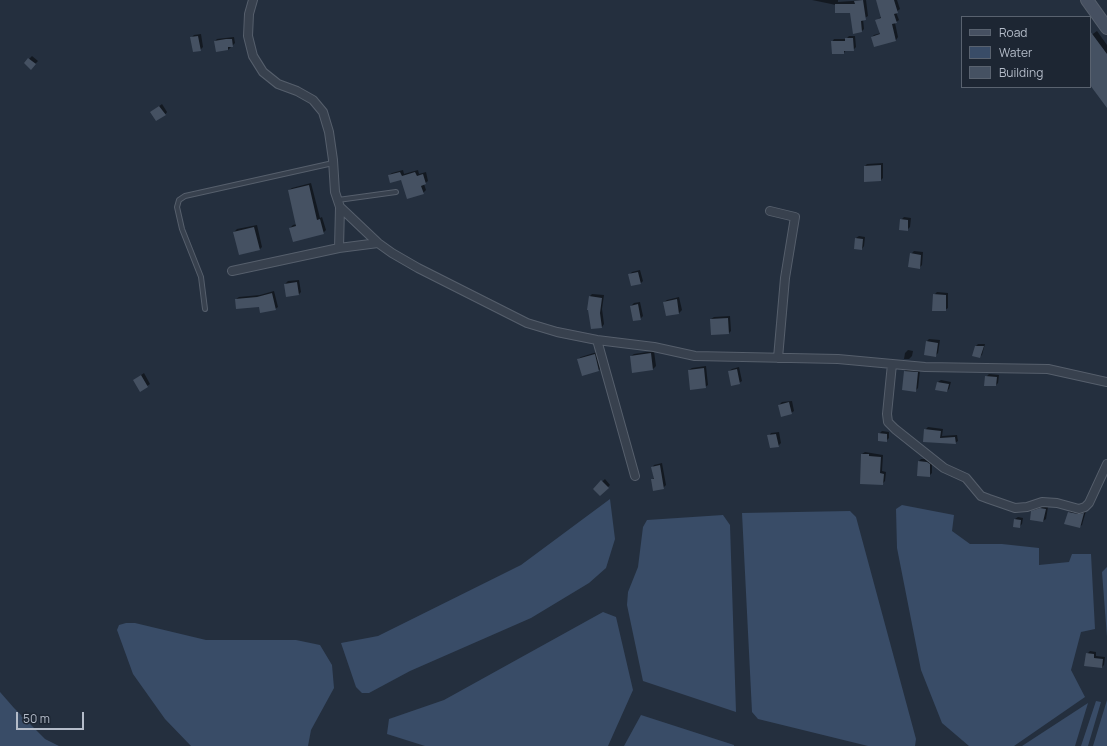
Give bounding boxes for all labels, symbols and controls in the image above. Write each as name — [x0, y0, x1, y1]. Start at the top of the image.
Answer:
legend — [961, 16, 1091, 88]
text: Road — [999, 24, 1027, 41]
text: Water — [999, 44, 1032, 61]
text: Building — [999, 64, 1043, 81]
scale bar — [18, 704, 86, 730]
text: 50 m — [23, 710, 50, 727]

